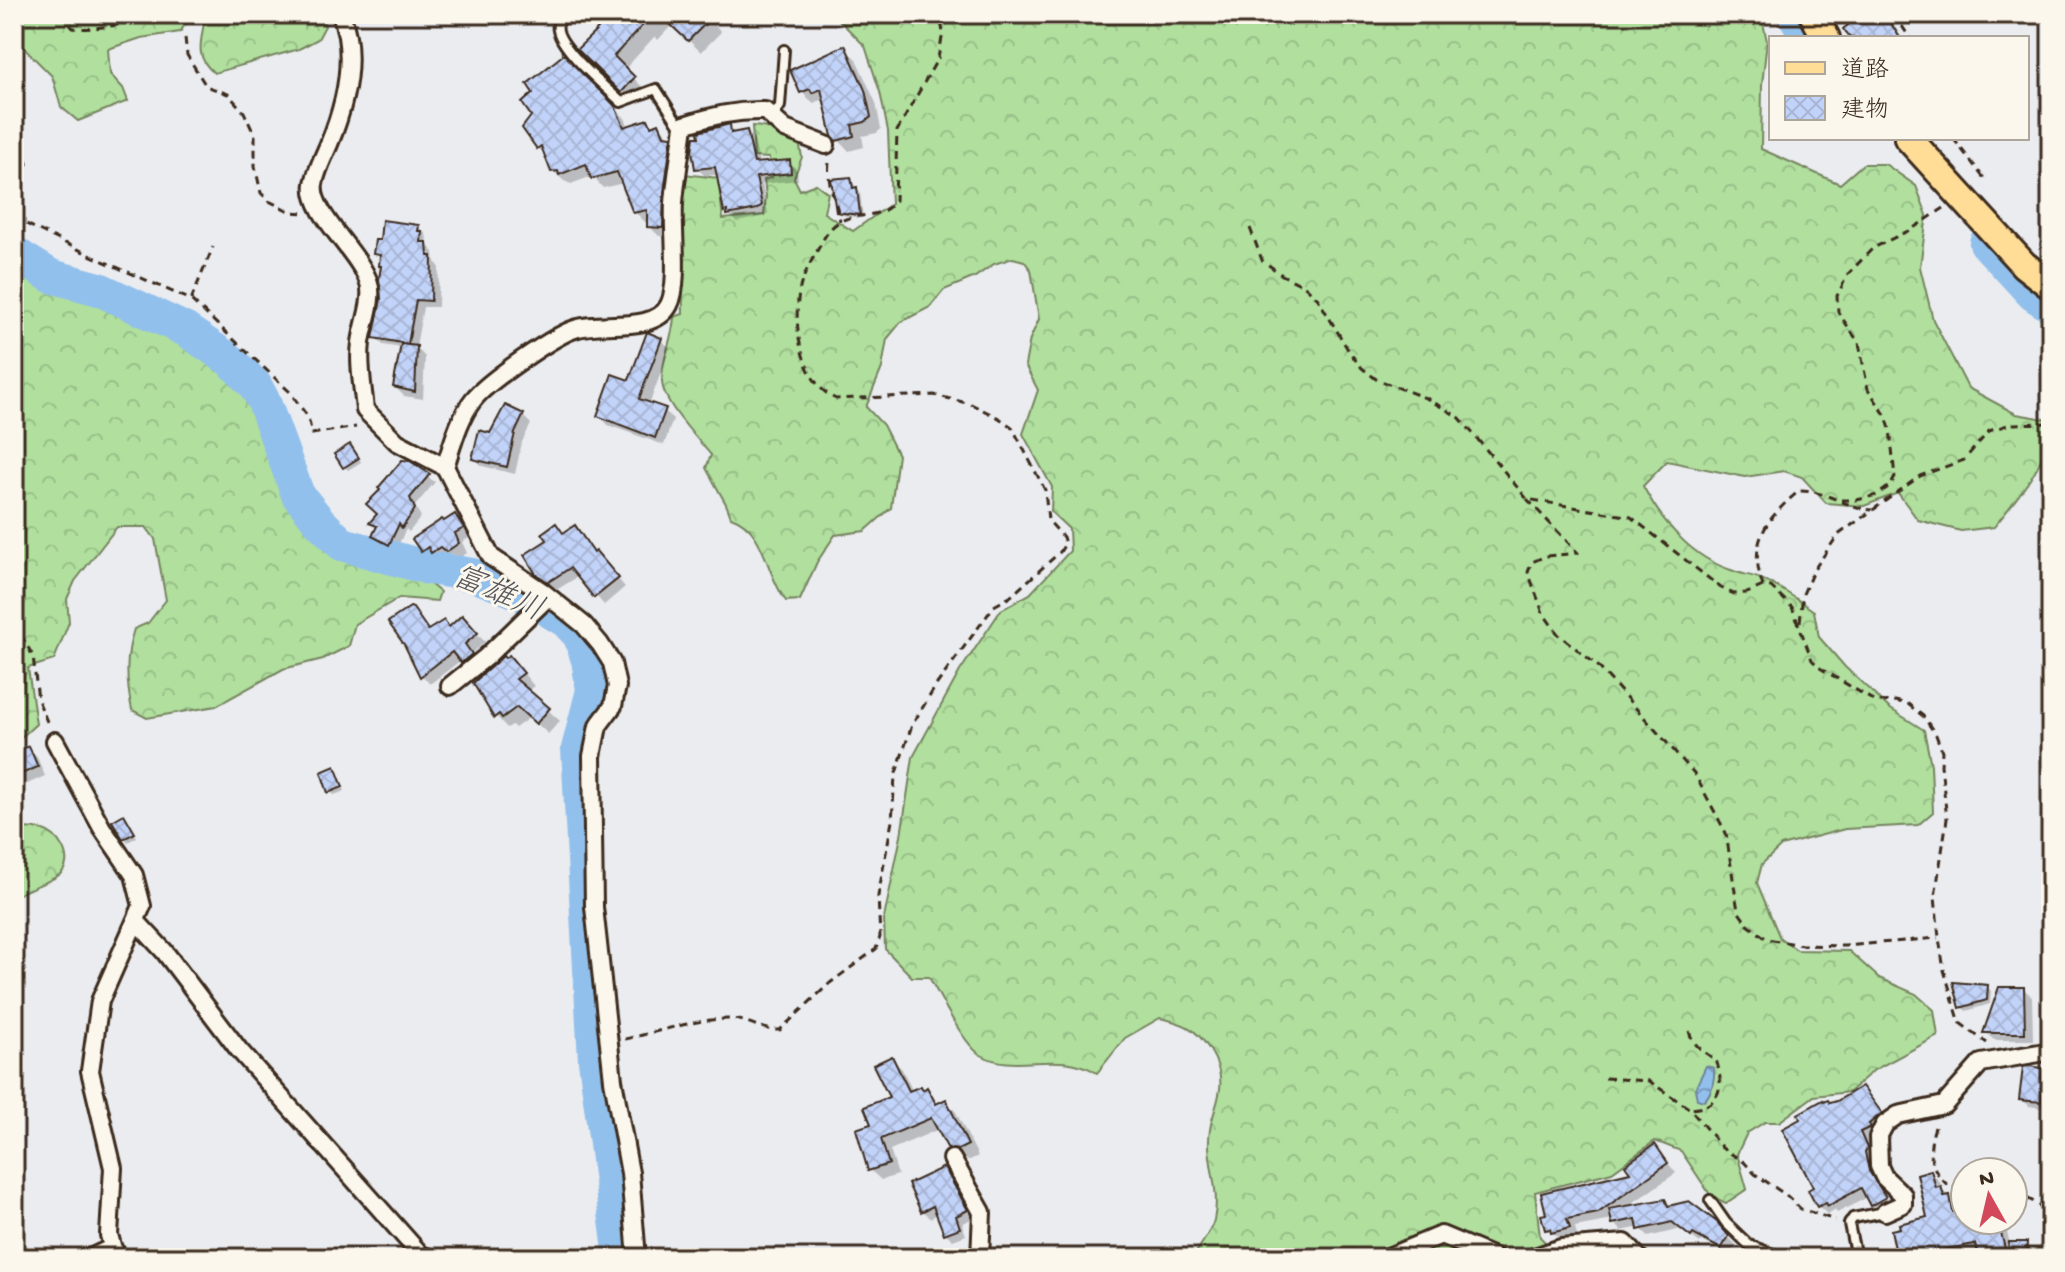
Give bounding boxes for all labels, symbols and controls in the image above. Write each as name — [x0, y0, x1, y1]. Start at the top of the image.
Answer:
legend — [1769, 36, 2029, 140]
text: 道路 — [1841, 56, 1889, 86]
text: 建物 — [1841, 96, 1889, 126]
water label: 富雄川 — [445, 558, 549, 632]
north arrow — [1949, 1156, 2029, 1236]
text: N — [1978, 1166, 1996, 1194]

